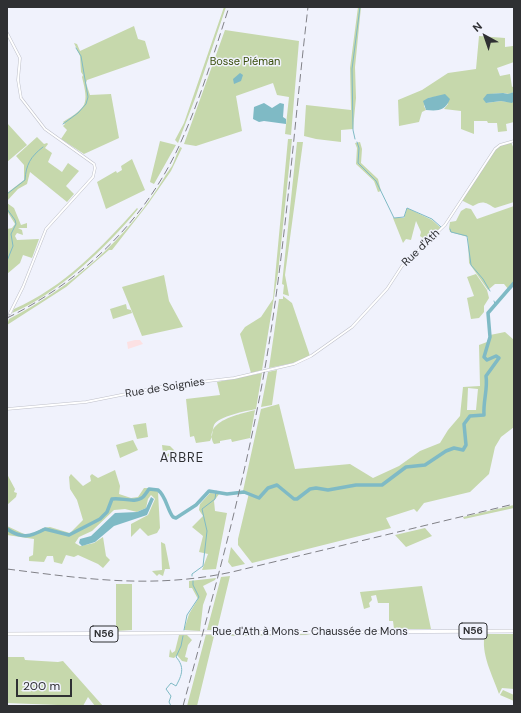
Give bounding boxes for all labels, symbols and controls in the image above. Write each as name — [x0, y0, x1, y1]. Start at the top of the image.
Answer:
north arrow — [465, 16, 505, 56]
text: N — [470, 19, 485, 35]
park label: Bosse Piéman — [210, 55, 280, 69]
street label: Rue d'Ath — [399, 227, 443, 269]
street label: Rue de Soignies — [124, 375, 206, 401]
district label: ARBRE — [160, 451, 204, 467]
road number: N56 — [459, 623, 487, 639]
street label: Rue d'Ath à Mons - Chaussée de Mons — [212, 625, 408, 639]
road number: N56 — [90, 626, 118, 642]
scale bar — [18, 671, 74, 697]
text: 200 m — [23, 678, 60, 694]

